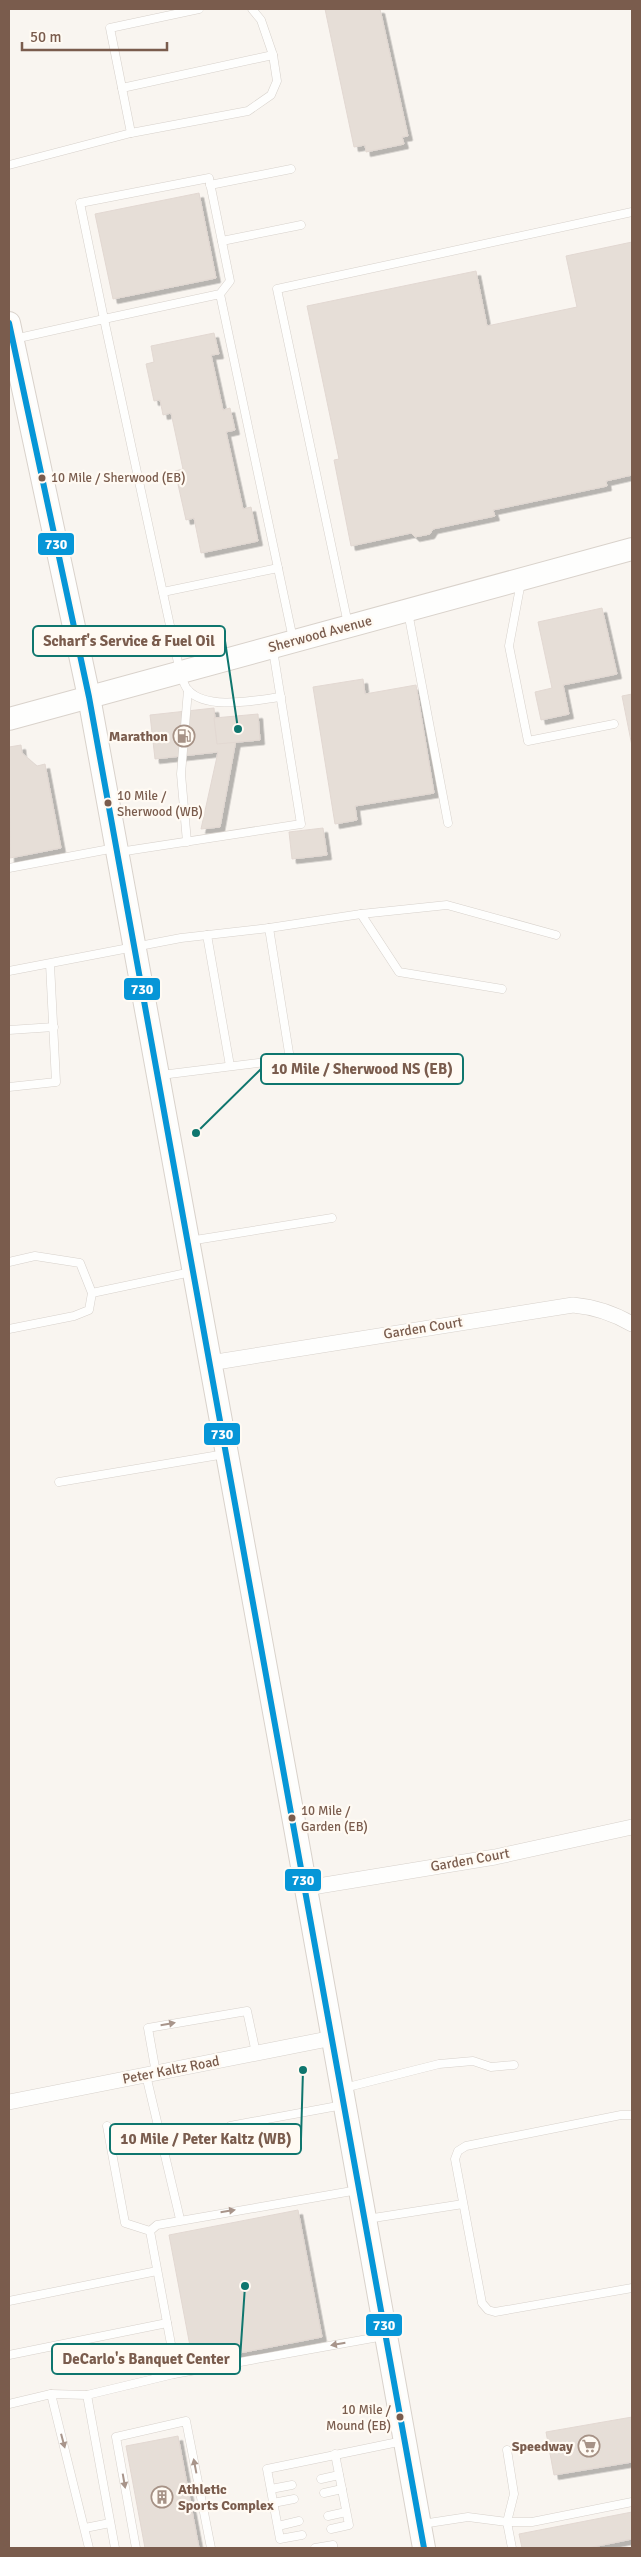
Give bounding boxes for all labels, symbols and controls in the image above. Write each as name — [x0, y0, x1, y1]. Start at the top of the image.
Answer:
scale bar — [22, 20, 168, 52]
text: 50 m — [30, 28, 61, 46]
place label: 10 Mile / Sherwood (EB) — [51, 470, 186, 486]
marker: 10 Mile / Sherwood (EB) — [37, 473, 47, 483]
line badge: 730 — [37, 532, 75, 556]
text: 730 — [45, 536, 68, 553]
street label: Sherwood Avenue — [266, 612, 374, 656]
callout: Scharf's Service & Fuel Oil — [33, 626, 225, 656]
text: Scharf's Service & Fuel Oil — [43, 632, 215, 650]
fuel station icon: Marathon — [172, 724, 196, 748]
place label: Marathon — [109, 728, 168, 745]
place label: 10 Mile / Sherwood (WB) — [117, 788, 203, 820]
marker: 10 Mile / Sherwood (WB) — [103, 798, 113, 808]
line badge: 730 — [123, 977, 161, 1001]
text: 730 — [131, 981, 154, 998]
callout: 10 Mile / Sherwood NS (EB) — [261, 1054, 463, 1084]
text: 10 Mile / Sherwood NS (EB) — [271, 1060, 453, 1078]
street label: Garden Court — [382, 1313, 464, 1343]
line badge: 730 — [203, 1422, 241, 1446]
text: 730 — [211, 1426, 234, 1443]
place label: 10 Mile / Garden (EB) — [301, 1803, 368, 1835]
marker: 10 Mile / Garden (EB) — [287, 1813, 297, 1823]
street label: Garden Court — [429, 1845, 511, 1875]
line badge: 730 — [284, 1868, 322, 1892]
text: 730 — [292, 1872, 315, 1889]
one-way arrow — [160, 2020, 176, 2028]
street label: Peter Kaltz Road — [121, 2052, 221, 2088]
callout: 10 Mile / Peter Kaltz (WB) — [110, 2124, 301, 2154]
text: 10 Mile / Peter Kaltz (WB) — [120, 2130, 292, 2148]
one-way arrow — [220, 2207, 236, 2215]
line badge: 730 — [365, 2313, 403, 2337]
text: 730 — [373, 2317, 396, 2334]
one-way arrow — [330, 2341, 346, 2349]
callout: DeCarlo's Banquet Center — [52, 2344, 240, 2374]
text: DeCarlo's Banquet Center — [62, 2350, 230, 2368]
place label: 10 Mile / Mound (EB) — [326, 2402, 392, 2434]
marker: 10 Mile / Mound (EB) — [395, 2412, 405, 2422]
one-way arrow — [59, 2434, 67, 2449]
supermarket icon: Speedway — [577, 2434, 601, 2458]
place label: Speedway — [512, 2438, 573, 2455]
one-way arrow — [190, 2458, 198, 2474]
one-way arrow — [120, 2474, 128, 2490]
place label: Athletic Sports Complex — [178, 2481, 274, 2514]
building icon: Athletic Sports Complex — [150, 2485, 174, 2509]

